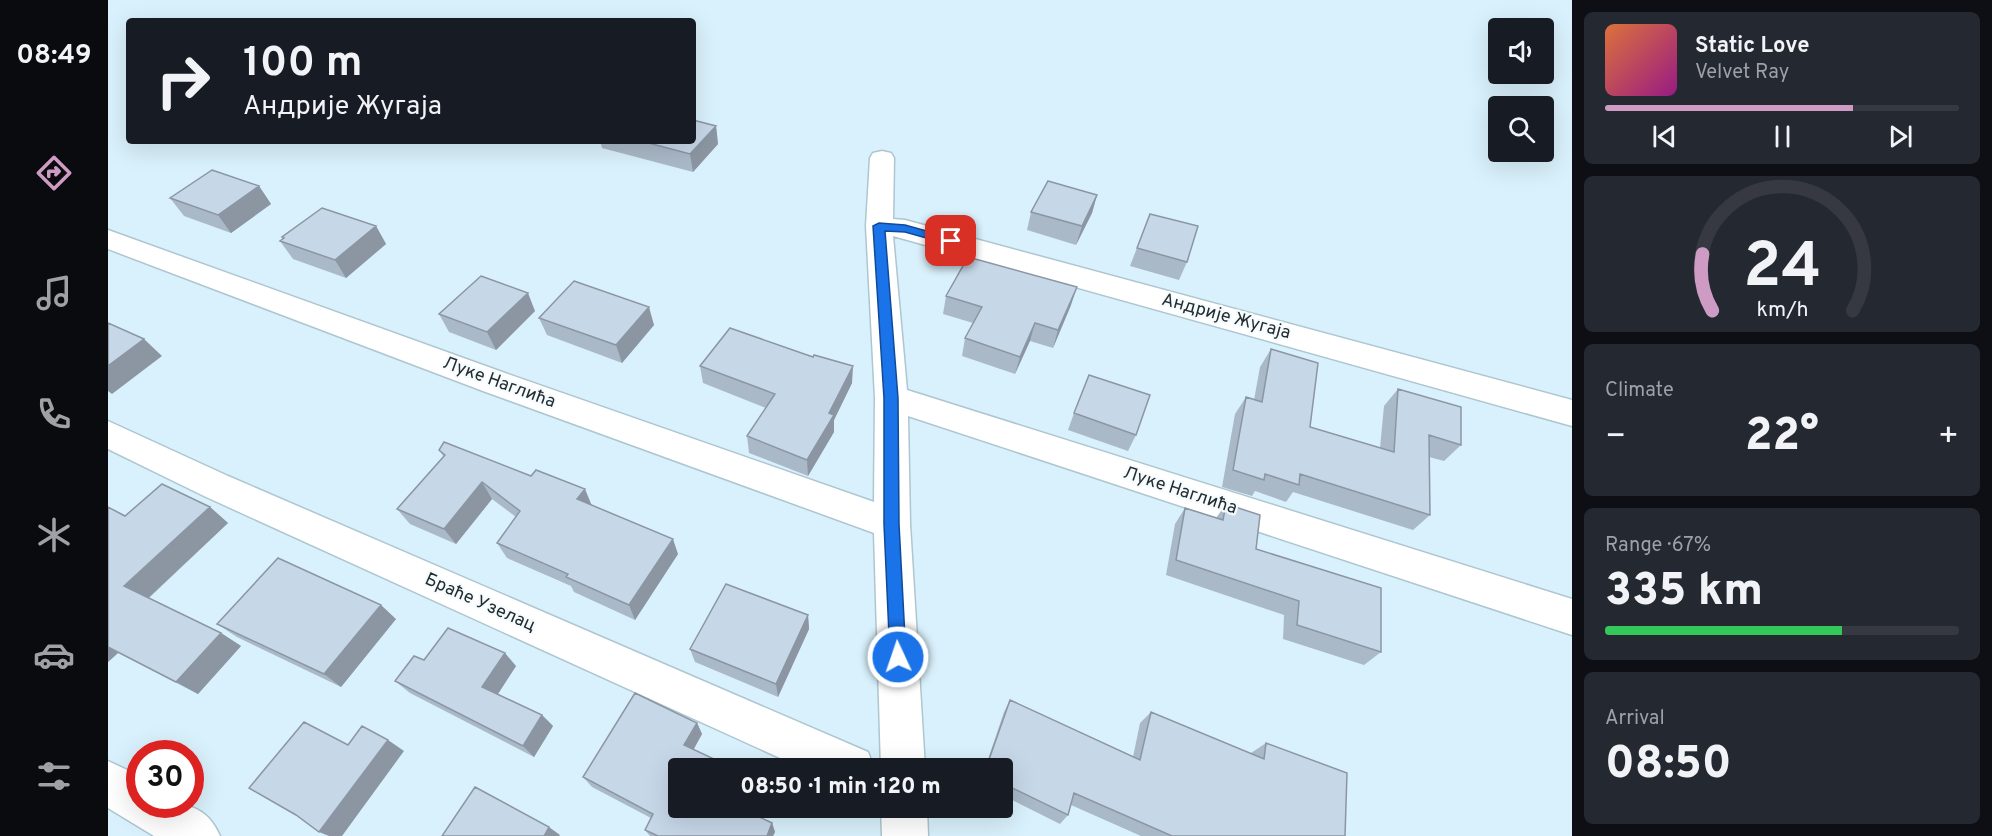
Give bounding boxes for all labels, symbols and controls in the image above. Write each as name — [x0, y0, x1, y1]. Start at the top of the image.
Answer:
map controls — [1488, 18, 1554, 162]
button: sound — [1488, 18, 1554, 84]
text: Static Love — [1695, 33, 1809, 60]
text: 100 m — [243, 38, 362, 91]
text: 08:49 — [16, 39, 92, 73]
icon: right — [144, 42, 222, 120]
text: Velvet Ray — [1695, 60, 1789, 86]
text: Андрије Жугаја — [243, 90, 442, 124]
button: search — [1488, 96, 1554, 162]
icon: previous — [1648, 120, 1681, 153]
icon: pause — [1766, 120, 1799, 153]
icon: next — [1884, 120, 1917, 153]
icon: directions — [33, 152, 75, 194]
pin — [925, 215, 976, 266]
icon: arrive — [934, 224, 967, 257]
text: 24 — [1743, 230, 1821, 309]
icon: music — [33, 272, 75, 314]
street label: Андрије Жугаја — [1159, 289, 1293, 345]
text: km/h — [1756, 297, 1808, 324]
street label: Луке Наглића — [439, 352, 559, 414]
text: Climate — [1605, 378, 1674, 404]
icon: phone — [33, 393, 75, 435]
text: 22° — [1745, 409, 1819, 466]
text: − — [1605, 417, 1626, 459]
text: + — [1938, 417, 1959, 459]
street label: Луке Наглића — [1120, 462, 1240, 520]
icon: climate — [33, 514, 75, 556]
text: Range · 67% — [1605, 533, 1711, 559]
text: 335 km — [1605, 564, 1763, 621]
street label: Браће Узелац — [421, 568, 539, 638]
position arrow — [866, 625, 930, 689]
icon: car — [33, 634, 75, 676]
text: Arrival — [1605, 706, 1665, 732]
text: 08:50 — [1605, 737, 1732, 794]
speed limit sign: 30 — [126, 740, 204, 818]
icon: filters — [33, 755, 75, 797]
text: 08:50 · 1 min · 120 m — [740, 774, 941, 801]

